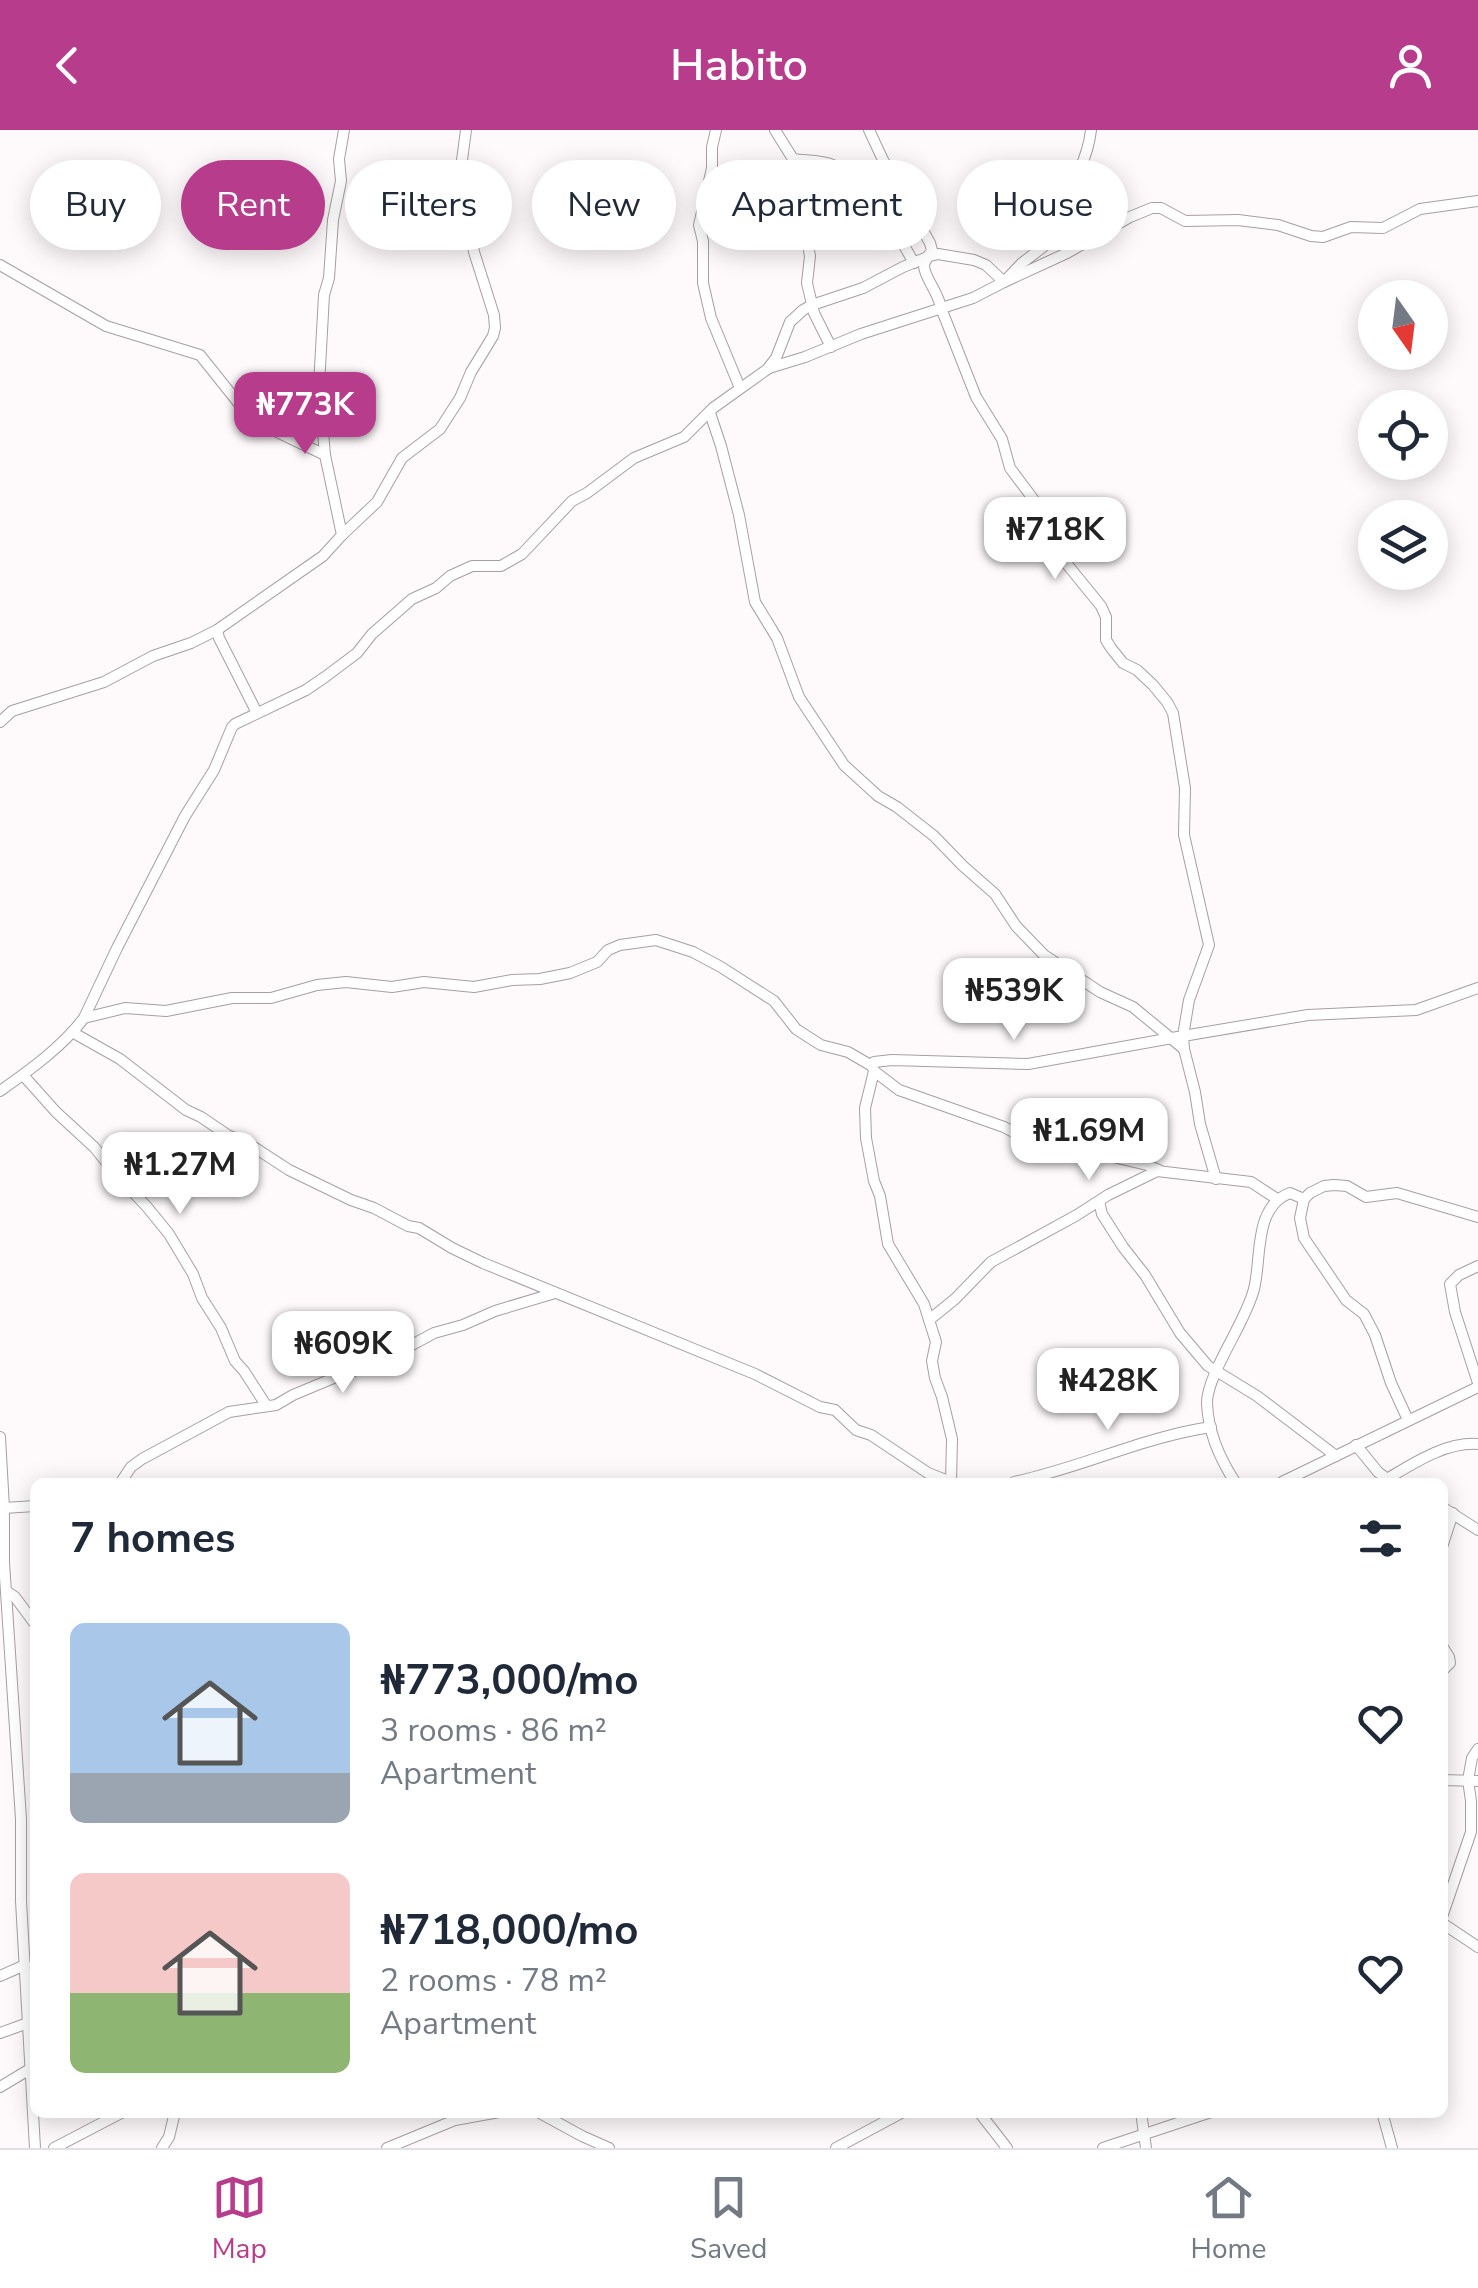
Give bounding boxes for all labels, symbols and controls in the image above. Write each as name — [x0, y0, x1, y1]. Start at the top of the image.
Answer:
text: Habito — [670, 35, 808, 96]
icon: back — [40, 38, 95, 93]
icon: person — [1383, 38, 1438, 93]
chip: Buy — [30, 160, 161, 250]
chip: Rent — [181, 160, 325, 250]
chip: Filters — [345, 160, 512, 250]
chip: New — [532, 160, 676, 250]
chip: Apartment — [696, 160, 937, 250]
chip: House — [957, 160, 1128, 250]
north arrow — [1358, 280, 1448, 370]
map controls — [1358, 280, 1448, 590]
pin: ₦773K — [235, 372, 375, 457]
text: ₦773K — [256, 383, 354, 426]
button: locate — [1358, 390, 1448, 480]
pin: ₦718K — [985, 497, 1125, 582]
button: layers — [1358, 500, 1448, 590]
text: ₦718K — [1006, 508, 1104, 551]
pin: ₦539K — [944, 958, 1084, 1043]
text: ₦539K — [965, 969, 1063, 1012]
pin: ₦1.69M — [1008, 1098, 1170, 1183]
text: ₦1.69M — [1033, 1109, 1145, 1152]
pin: ₦1.27M — [99, 1132, 261, 1217]
text: ₦1.27M — [124, 1143, 236, 1186]
pin: ₦609K — [273, 1311, 413, 1396]
text: ₦609K — [294, 1322, 392, 1365]
pin: ₦428K — [1038, 1348, 1178, 1433]
text: ₦428K — [1059, 1359, 1157, 1402]
text: 7 homes — [70, 1510, 235, 1567]
icon: filters — [1353, 1511, 1408, 1566]
text: ₦773,000/mo — [380, 1652, 638, 1709]
icon: home — [150, 1663, 270, 1783]
icon: heart — [1353, 1696, 1408, 1751]
text: 3 rooms · 86 m² — [380, 1709, 607, 1752]
text: Apartment — [380, 1752, 536, 1795]
text: ₦718,000/mo — [380, 1902, 638, 1959]
icon: home — [150, 1913, 270, 2033]
icon: heart — [1353, 1946, 1408, 2001]
text: 2 rooms · 78 m² — [380, 1959, 607, 2002]
text: Apartment — [380, 2002, 536, 2045]
tab: Map — [212, 2170, 267, 2268]
tab: Saved — [690, 2170, 767, 2268]
tab: Home — [1191, 2170, 1266, 2268]

